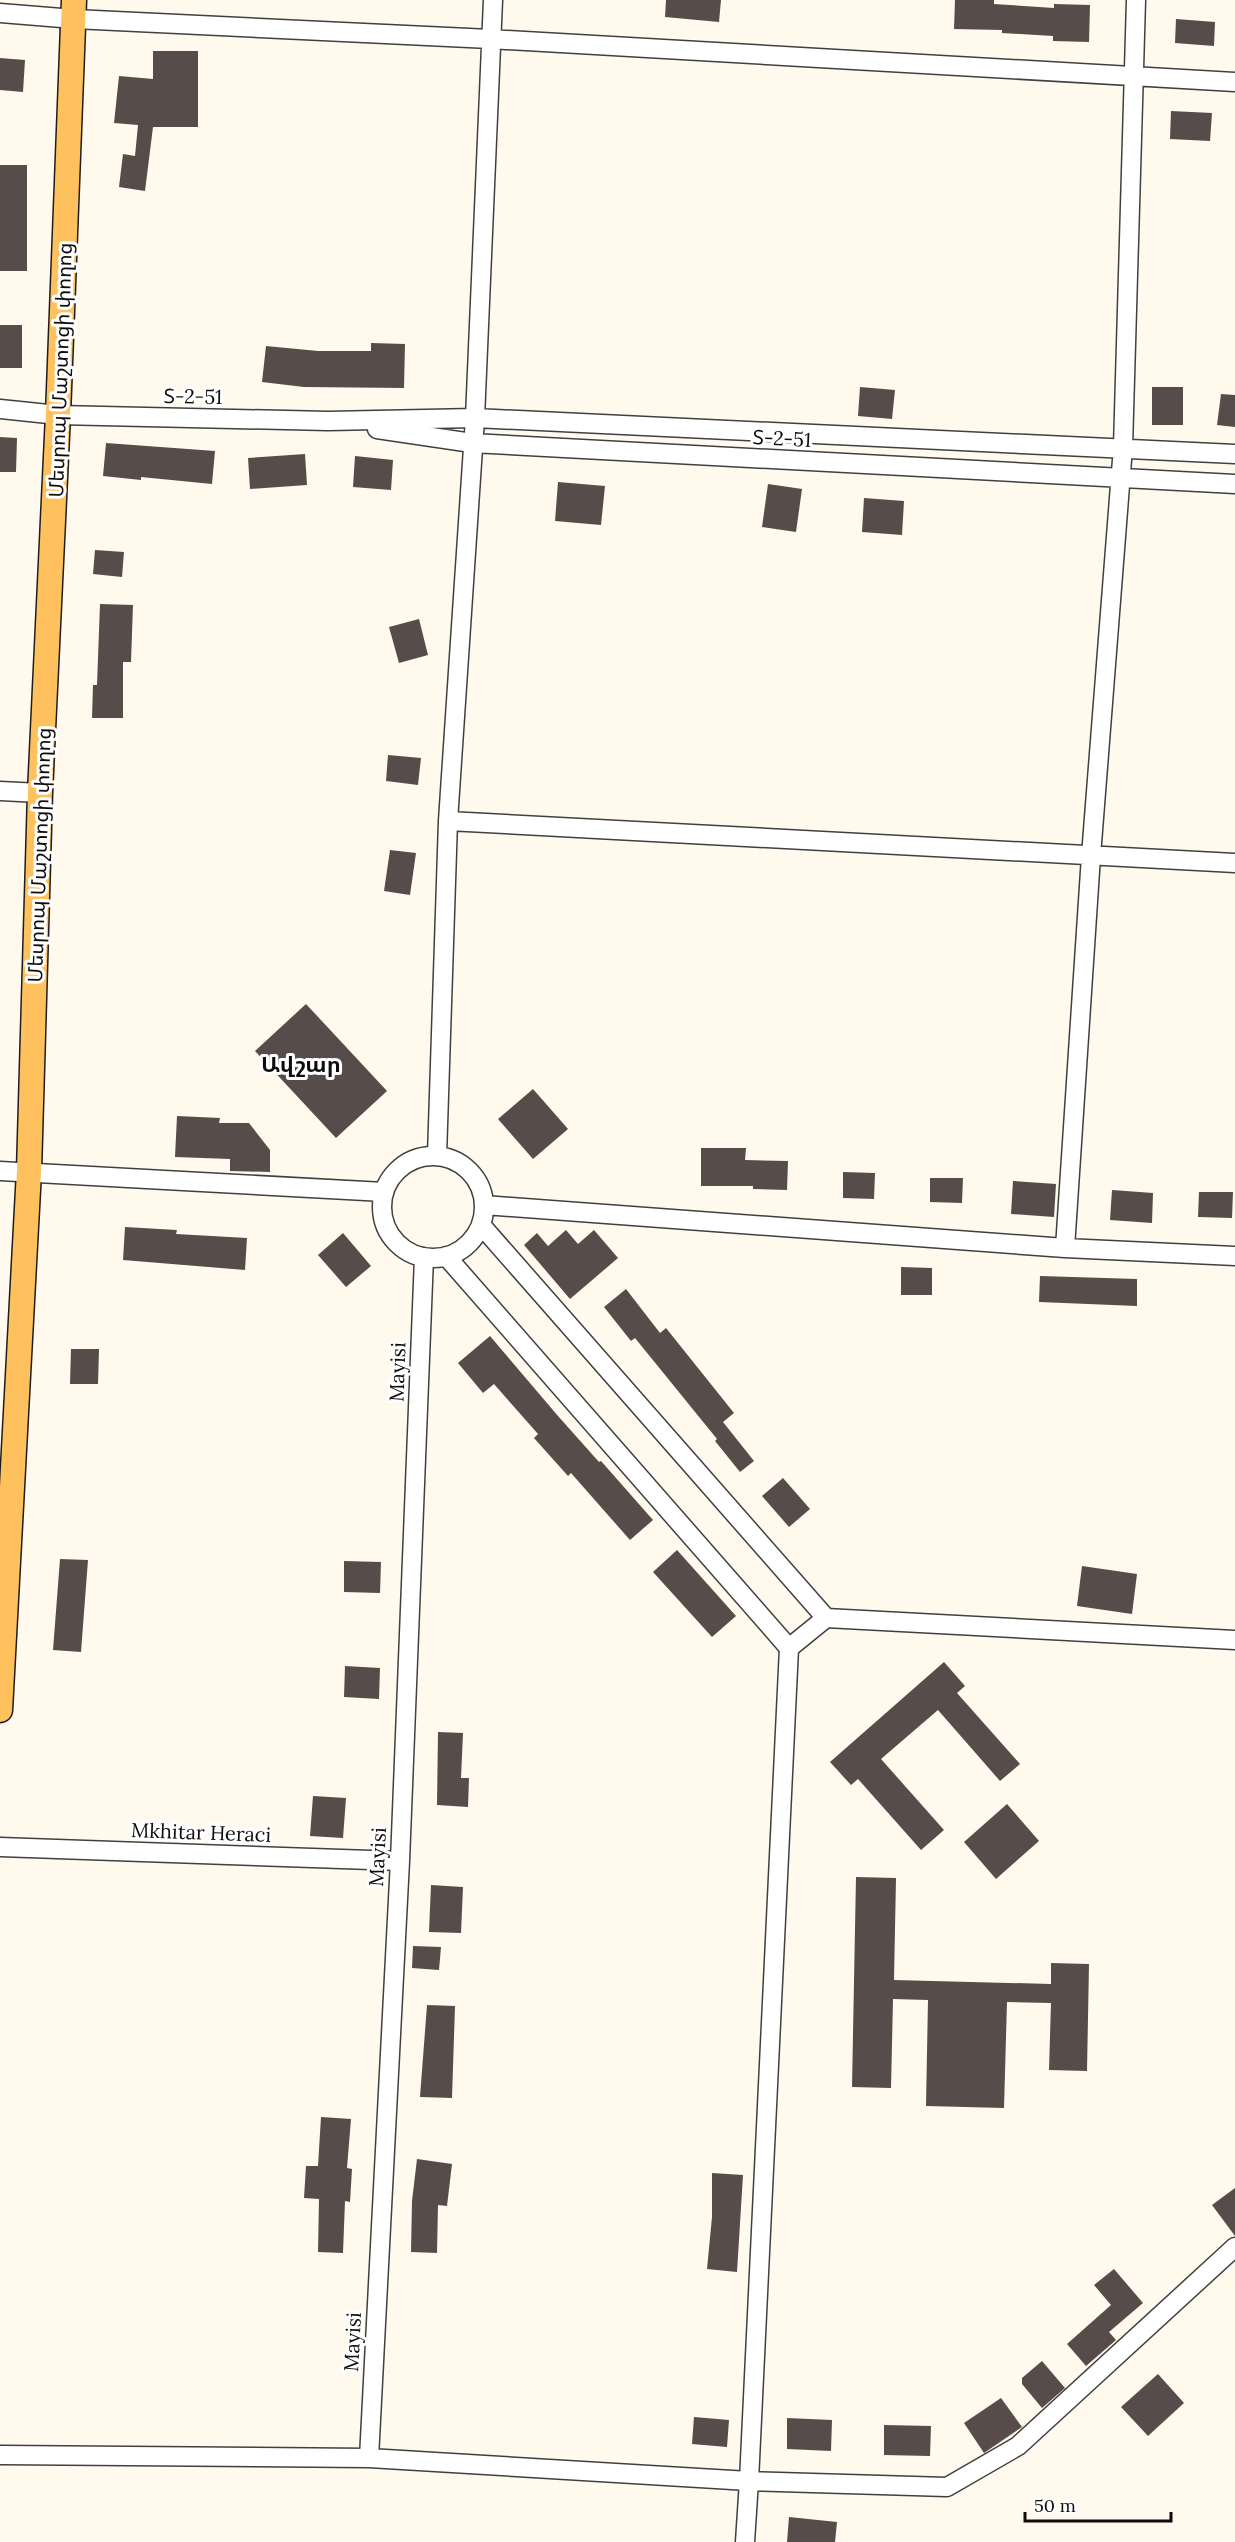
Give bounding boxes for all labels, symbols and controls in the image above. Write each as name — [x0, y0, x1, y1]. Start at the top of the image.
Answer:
street label: Մեսրոպ Մաշտոցի փողոց — [43, 242, 77, 498]
street label: Տ-2-51 — [163, 383, 223, 409]
street label: Տ-2-51 — [752, 424, 812, 452]
street label: Մեսրոպ Մաշտոցի փողոց — [22, 727, 56, 983]
district label: Ավշար — [261, 1050, 341, 1078]
street label: Mayisi — [383, 1342, 411, 1402]
street label: Mkhitar Heraci — [131, 1817, 271, 1847]
street label: Mayisi — [363, 1827, 391, 1887]
street label: Mayisi — [338, 2312, 366, 2372]
scale bar — [1025, 2485, 1170, 2523]
text: 50 m — [1034, 2494, 1076, 2517]

